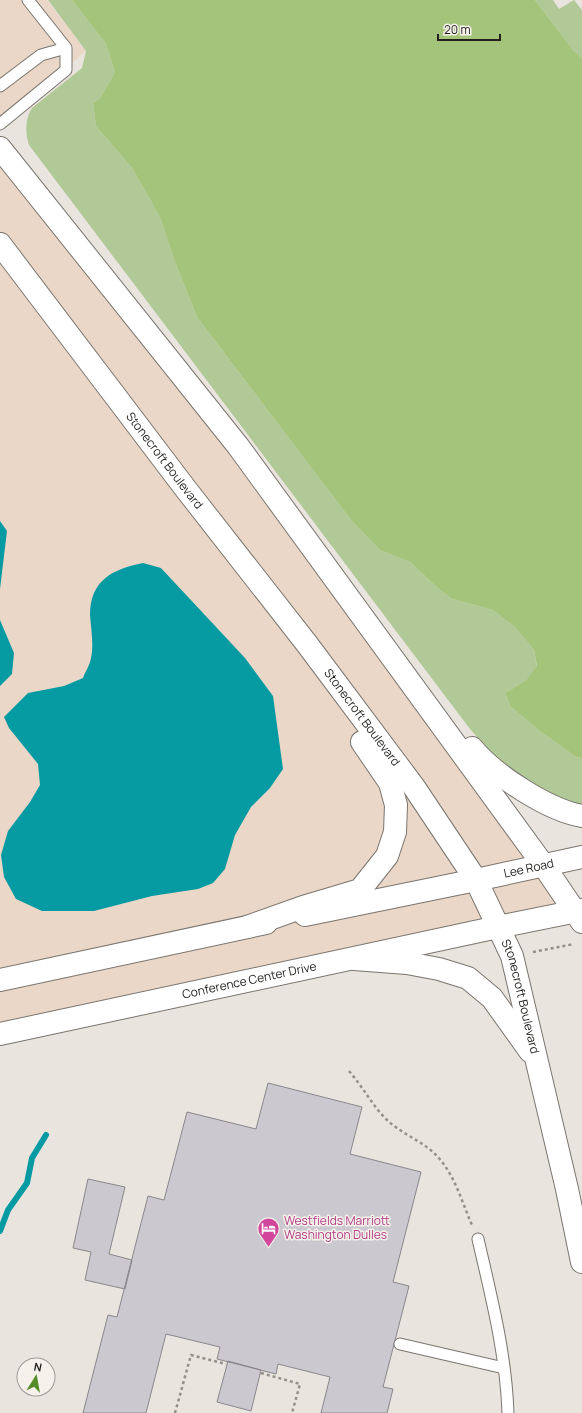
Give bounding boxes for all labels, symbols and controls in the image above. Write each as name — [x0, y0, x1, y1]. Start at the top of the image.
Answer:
scale bar — [438, 16, 500, 42]
text: 20 m — [444, 21, 471, 38]
street label: Stonecroft Boulevard — [122, 408, 207, 512]
street label: Stonecroft Boulevard — [320, 665, 404, 769]
street label: Lee Road — [502, 854, 555, 882]
street label: Stonecroft Boulevard — [497, 936, 544, 1055]
street label: Conference Center Drive — [180, 957, 318, 1003]
place label: Westfields Marriott Washington Dulles — [284, 1212, 390, 1243]
hotel icon: Westfields Marriott Washington Dulles — [256, 1215, 282, 1248]
north arrow — [16, 1357, 56, 1397]
text: N — [33, 1359, 43, 1375]

